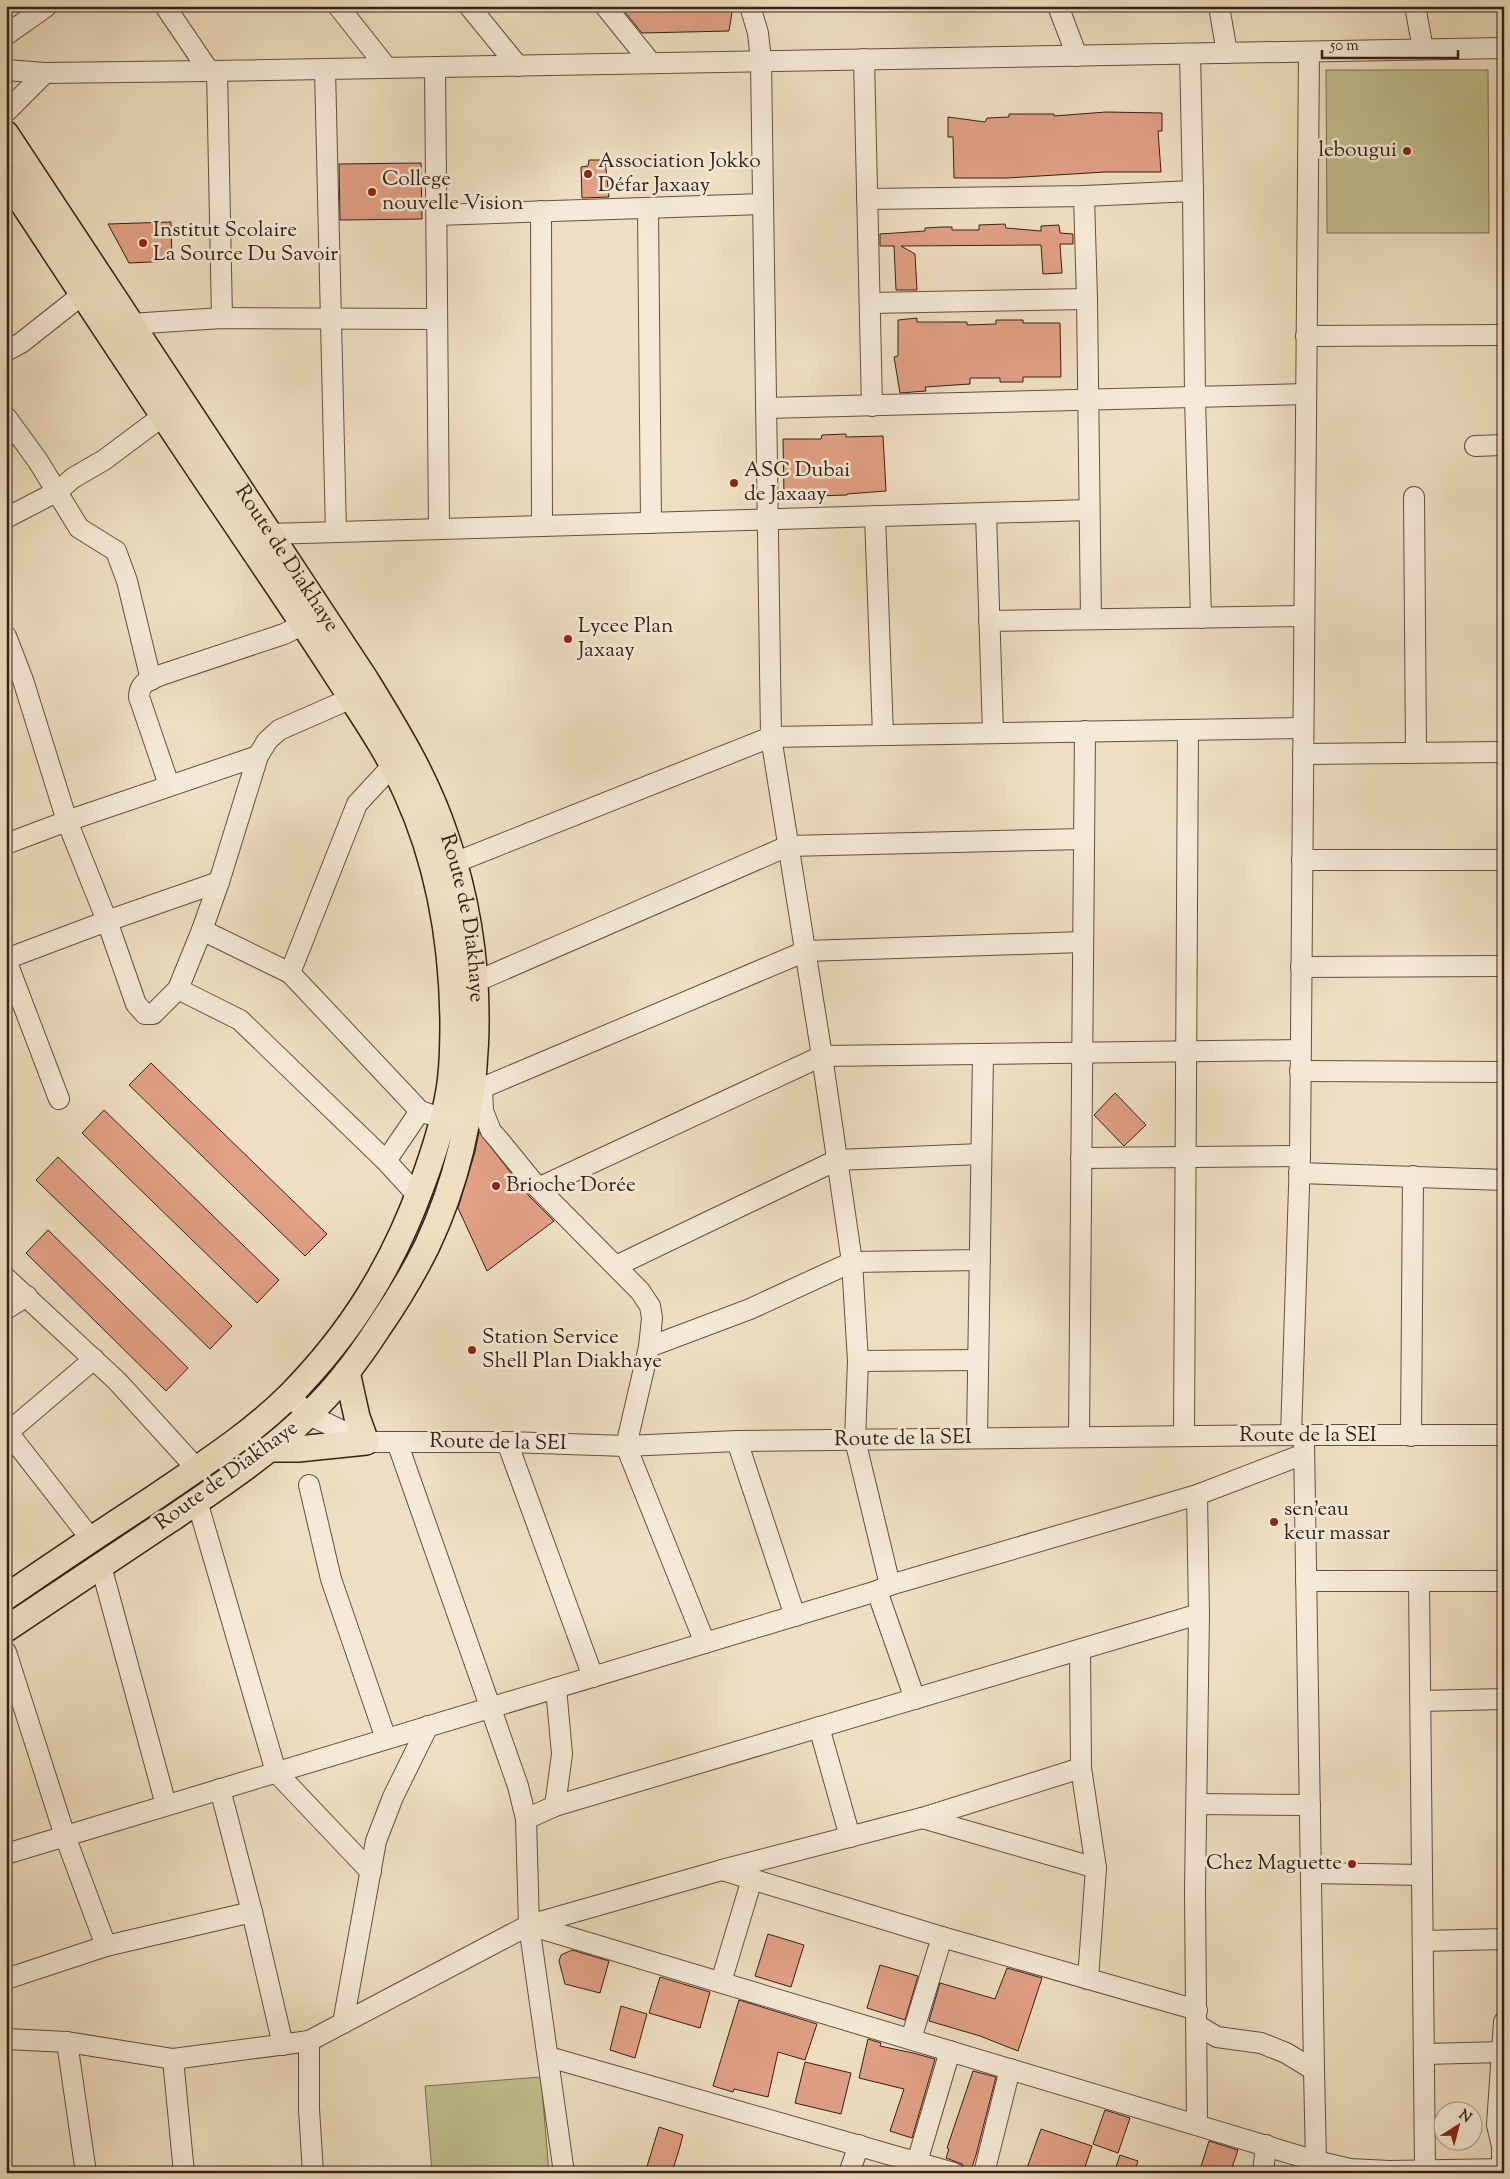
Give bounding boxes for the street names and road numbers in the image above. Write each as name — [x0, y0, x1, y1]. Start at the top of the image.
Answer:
street label: Route de Diakhaye — [227, 479, 346, 639]
street label: Route de Diakhaye — [431, 830, 491, 1003]
street label: Route de Diakhaye — [149, 1414, 305, 1538]
street label: Route de la SEI — [1239, 1421, 1377, 1451]
street label: Route de la SEI — [834, 1423, 972, 1455]
street label: Route de la SEI — [429, 1427, 567, 1459]

